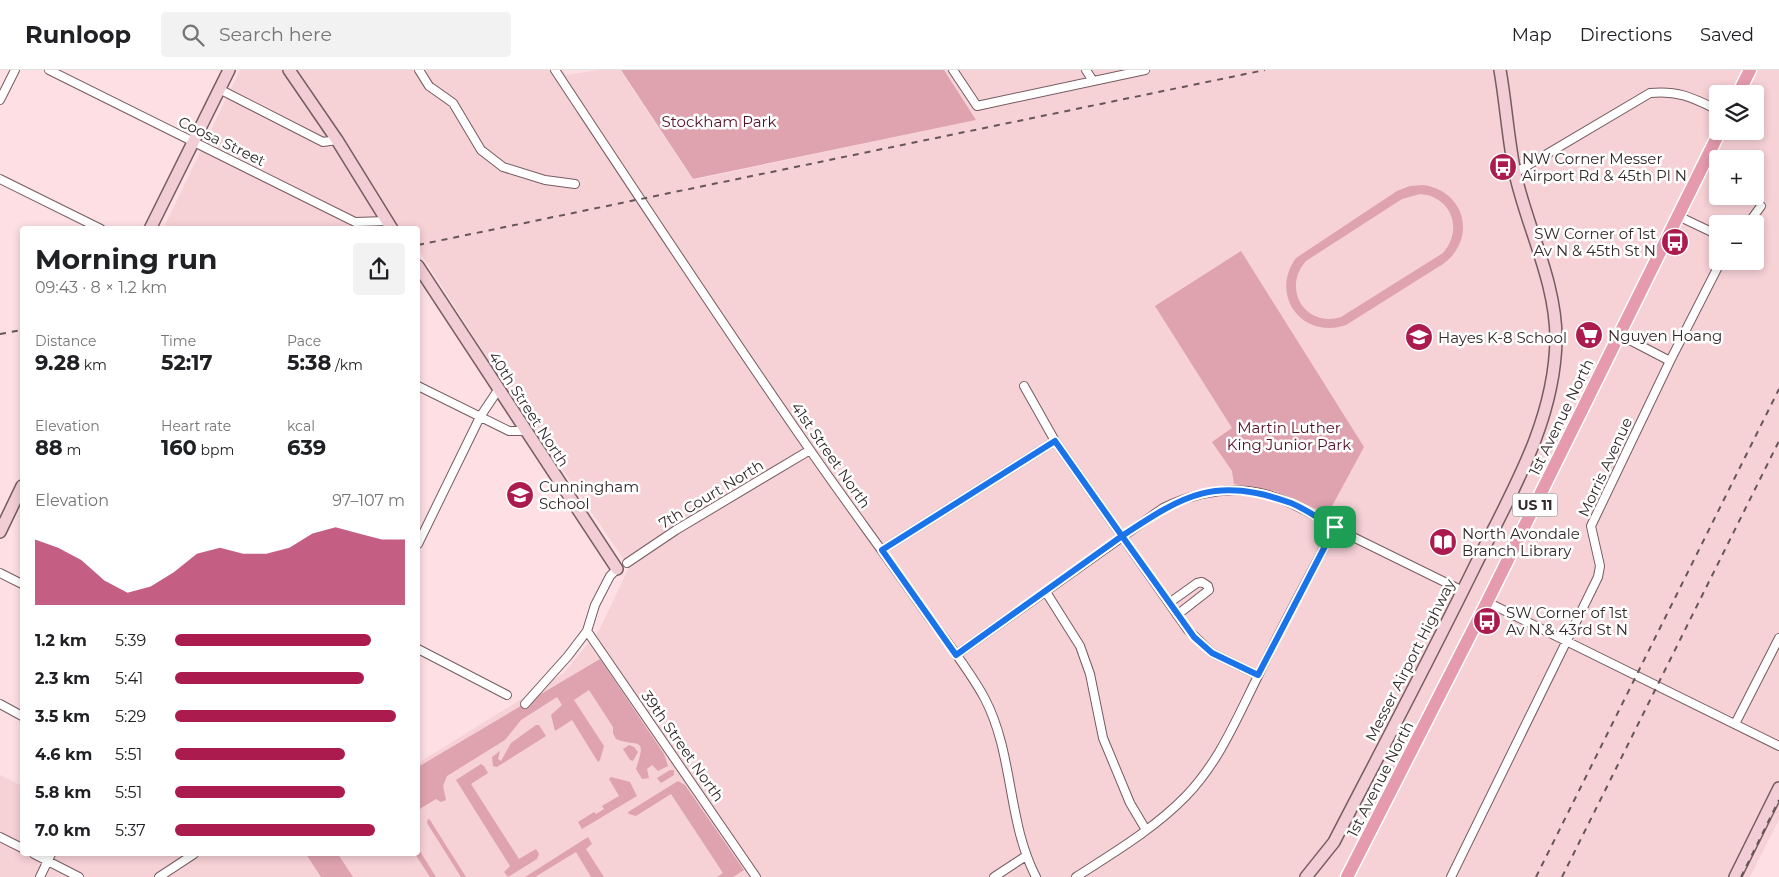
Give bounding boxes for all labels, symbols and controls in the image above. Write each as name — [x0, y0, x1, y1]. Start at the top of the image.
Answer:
search box — [161, 12, 511, 57]
text: Runloop — [25, 20, 131, 49]
icon: search — [179, 21, 207, 49]
text: Search here — [219, 23, 332, 46]
text: Map — [1512, 24, 1552, 46]
text: Directions — [1580, 24, 1672, 46]
text: Saved — [1700, 24, 1754, 46]
map controls — [1709, 85, 1764, 270]
button: layers — [1709, 85, 1764, 140]
street label: Coosa Street — [175, 112, 269, 170]
park label: Stockham Park — [662, 112, 776, 131]
place label: NW Corner Messer Airport Rd & 45th Pl N — [1522, 149, 1687, 185]
button: + — [1709, 150, 1764, 205]
bus stop icon: NW Corner Messer Airport Rd & 45th Pl N — [1488, 152, 1518, 182]
button: − — [1709, 215, 1764, 270]
place label: SW Corner of 1st Av N & 45th St N — [1534, 224, 1656, 260]
bus stop icon: SW Corner of 1st Av N & 45th St N — [1660, 227, 1690, 257]
text: Morning run — [35, 242, 217, 276]
button: share — [353, 243, 405, 295]
text: 09:43 · 8 × 1.2 km — [35, 278, 167, 297]
supermarket icon: Nguyen Hoang — [1574, 320, 1604, 350]
school or university icon: Hayes K-8 School — [1404, 322, 1434, 352]
place label: Nguyen Hoang — [1608, 326, 1722, 345]
place label: Hayes K-8 School — [1438, 328, 1567, 347]
text: Distance — [35, 332, 97, 350]
text: Time — [161, 332, 196, 350]
text: Pace — [287, 332, 321, 350]
street label: 40th Street North — [485, 348, 573, 470]
text: 9.28 — [35, 350, 80, 375]
text: 52:17 — [161, 350, 213, 375]
text: 5:38 — [287, 350, 331, 375]
text: km — [80, 356, 107, 374]
text: /km — [331, 356, 363, 374]
street label: 1st Avenue North — [1525, 356, 1597, 478]
street label: 41st Street North — [787, 398, 875, 512]
street label: Morris Avenue — [1574, 414, 1636, 520]
text: Elevation — [35, 417, 100, 435]
text: Heart rate — [161, 417, 231, 435]
text: kcal — [287, 417, 315, 435]
park label: Martin Luther King Junior Park — [1227, 418, 1351, 454]
text: 88 — [35, 435, 63, 460]
text: 160 — [161, 435, 197, 460]
text: 639 — [287, 435, 326, 460]
text: m — [63, 441, 81, 459]
text: bpm — [197, 441, 234, 459]
street label: 7th Court North — [655, 455, 767, 533]
place label: Cunningham School — [539, 477, 639, 513]
school or university icon: Cunningham School — [505, 480, 535, 510]
text: Elevation — [35, 491, 109, 510]
text: 97–107 m — [332, 491, 405, 510]
road number: US 11 — [1512, 494, 1558, 516]
pin — [1314, 506, 1356, 548]
icon: arrive — [1321, 513, 1349, 541]
place label: North Avondale Branch Library — [1462, 524, 1580, 560]
library icon: North Avondale Branch Library — [1428, 527, 1458, 557]
street label: Messer Airport Highway — [1361, 575, 1460, 744]
place label: SW Corner of 1st Av N & 43rd St N — [1506, 603, 1628, 639]
bus stop icon: SW Corner of 1st Av N & 43rd St N — [1472, 606, 1502, 636]
text: 1.2 km — [35, 631, 87, 650]
text: 5:39 — [115, 631, 146, 650]
text: 2.3 km — [35, 669, 90, 688]
text: 5:41 — [115, 669, 143, 688]
street label: 39th Street North — [638, 687, 728, 805]
text: 3.5 km — [35, 707, 90, 726]
text: 5:29 — [115, 707, 146, 726]
street label: 1st Avenue North — [1343, 718, 1417, 840]
text: 4.6 km — [35, 745, 92, 764]
text: 5:51 — [115, 745, 142, 764]
text: 5.8 km — [35, 783, 91, 802]
text: 5:51 — [115, 783, 142, 802]
text: 7.0 km — [35, 821, 91, 840]
text: 5:37 — [115, 821, 146, 840]

